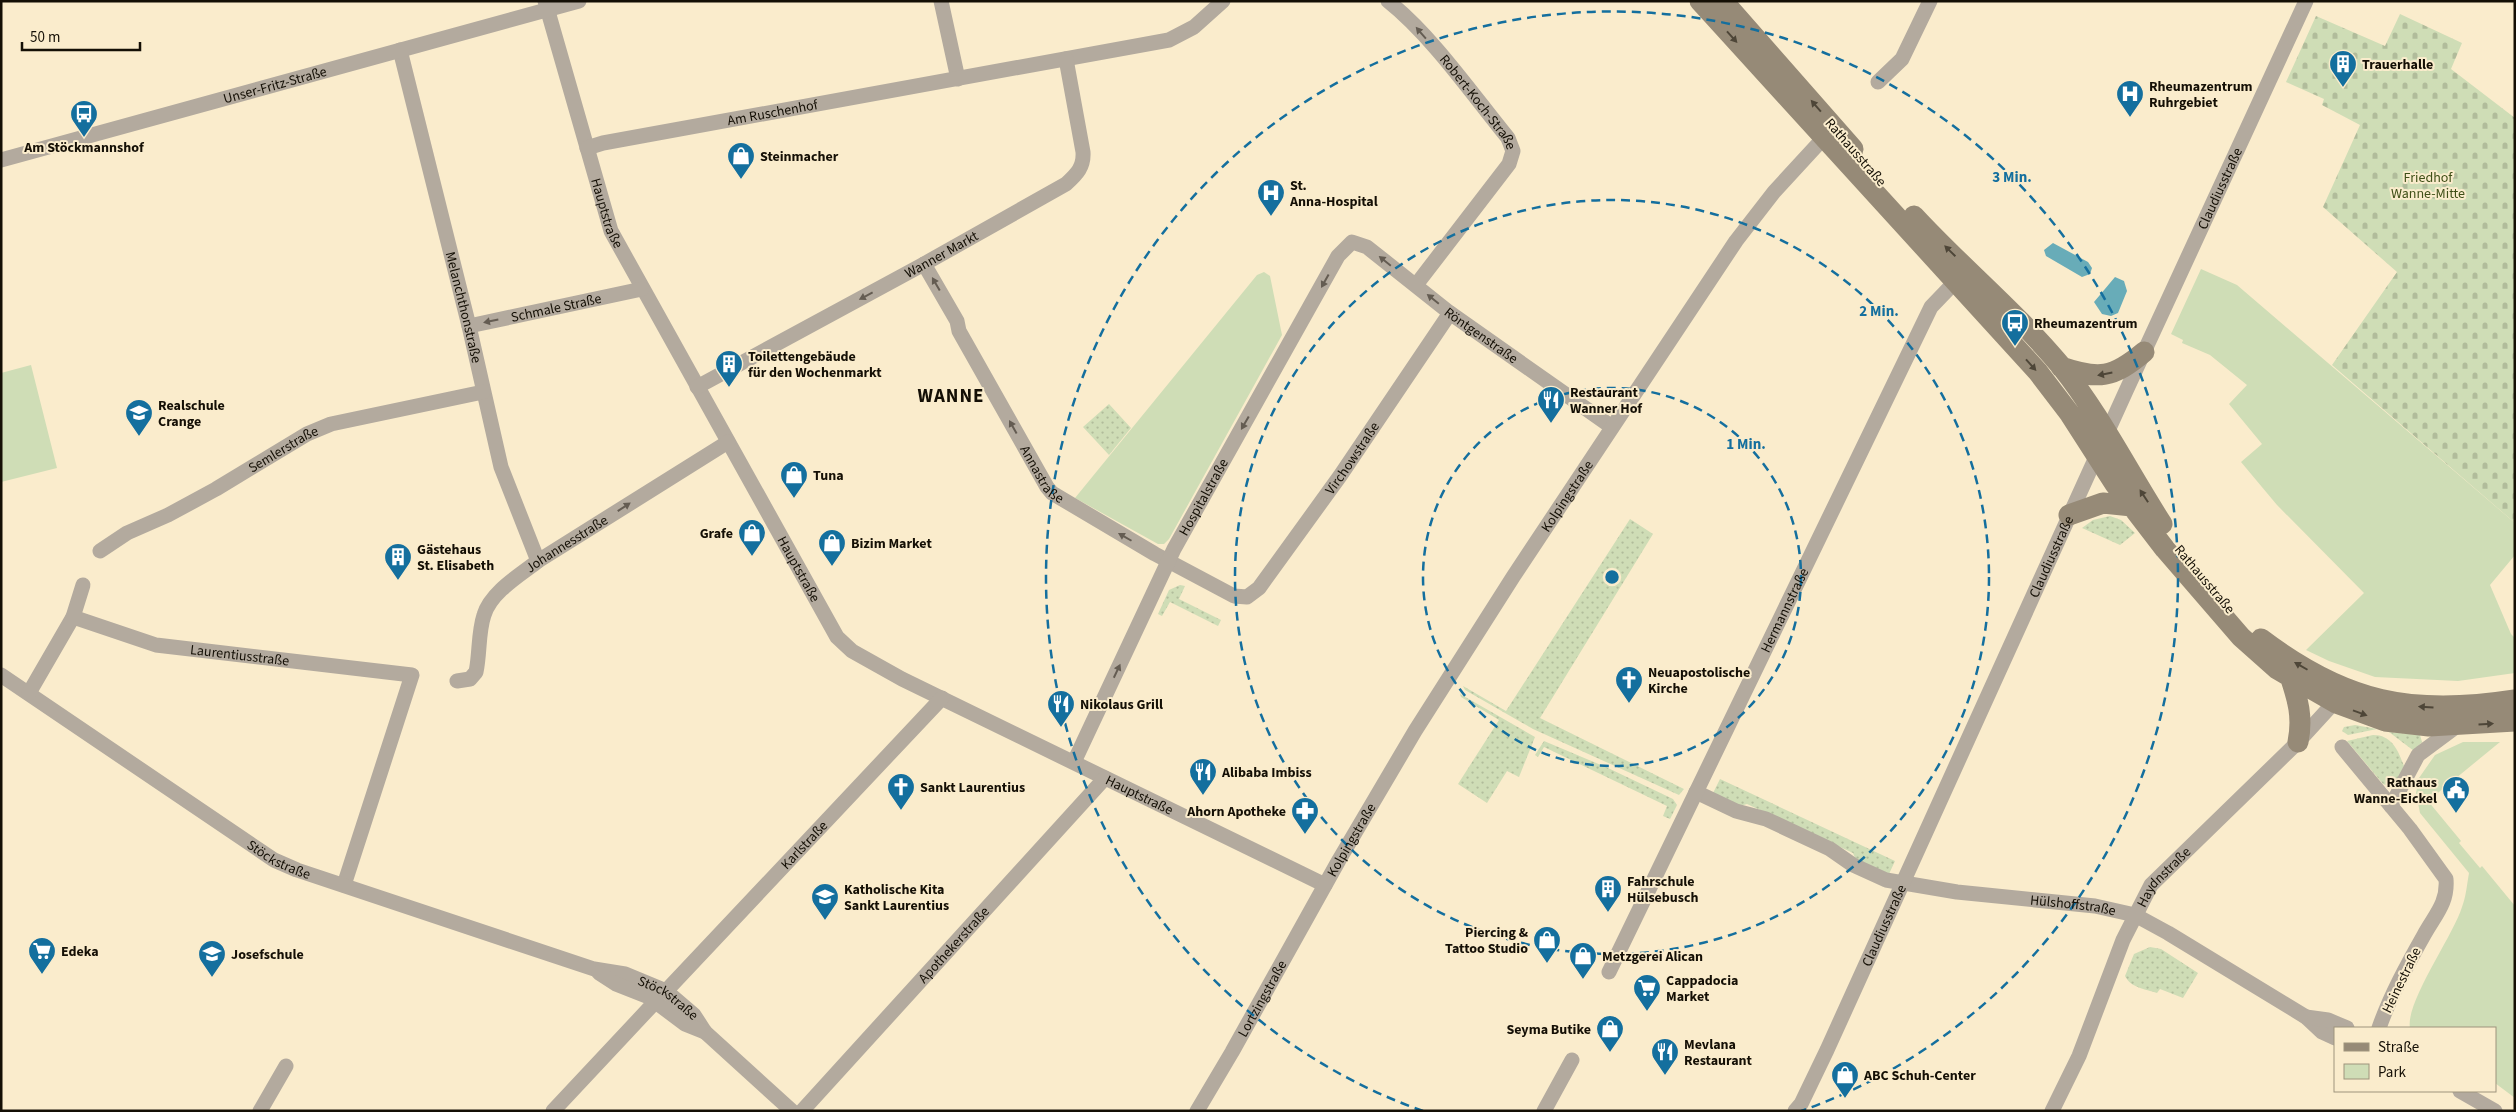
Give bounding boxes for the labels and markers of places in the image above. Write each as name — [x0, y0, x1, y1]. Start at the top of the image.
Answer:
building icon: Trauerhalle — [2328, 49, 2358, 88]
place label: Trauerhalle — [2362, 55, 2433, 75]
place label: Rheumazentrum Ruhrgebiet — [2149, 77, 2253, 113]
hospital icon: Rheumazentrum Ruhrgebiet — [2115, 79, 2145, 118]
bus stop icon: Am Stöckmannshof — [69, 99, 99, 138]
place label: Am Stöckmannshof — [23, 138, 145, 158]
shop icon: Steinmacher — [726, 141, 756, 180]
place label: Steinmacher — [760, 147, 839, 167]
place label: St. Anna-Hospital — [1289, 176, 1378, 212]
hospital icon: St. Anna-Hospital — [1256, 178, 1286, 217]
bus stop icon: Rheumazentrum — [2000, 308, 2030, 347]
place label: Rheumazentrum — [2034, 314, 2138, 334]
place label: Toilettengebäude für den Wochenmarkt — [748, 347, 882, 383]
building icon: Toilettengebäude für den Wochenmarkt — [714, 349, 744, 388]
place label: Restaurant Wanner Hof — [1570, 383, 1643, 419]
restaurant icon: Restaurant Wanner Hof — [1536, 385, 1566, 424]
place label: Realschule Crange — [158, 396, 225, 432]
school or university icon: Realschule Crange — [124, 398, 154, 437]
shop icon: Tuna — [779, 460, 809, 499]
place label: Tuna — [813, 466, 844, 486]
shop icon: Grafe — [737, 518, 767, 557]
place label: Grafe — [700, 524, 733, 544]
shop icon: Bizim Market — [817, 528, 847, 567]
place label: Bizim Market — [851, 534, 932, 554]
place label: Gästehaus St. Elisabeth — [417, 540, 494, 576]
building icon: Gästehaus St. Elisabeth — [383, 542, 413, 581]
centre of rings — [1603, 568, 1621, 586]
place label: Neuapostolische Kirche — [1648, 663, 1750, 699]
church icon: Neuapostolische Kirche — [1614, 665, 1644, 704]
restaurant icon: Nikolaus Grill — [1046, 689, 1076, 728]
place label: Nikolaus Grill — [1080, 695, 1163, 715]
restaurant icon: Alibaba Imbiss — [1188, 757, 1218, 796]
place label: Alibaba Imbiss — [1221, 763, 1312, 783]
church icon: Sankt Laurentius — [886, 772, 916, 811]
place label: Rathaus Wanne-Eickel — [2354, 773, 2437, 809]
public building icon: Rathaus Wanne-Eickel — [2441, 775, 2471, 814]
place label: Sankt Laurentius — [920, 778, 1025, 798]
pharmacy icon: Ahorn Apotheke — [1290, 796, 1320, 835]
place label: Ahorn Apotheke — [1186, 802, 1286, 822]
place label: Fahrschule Hülsebusch — [1627, 872, 1699, 908]
building icon: Fahrschule Hülsebusch — [1593, 874, 1623, 913]
place label: Katholische Kita Sankt Laurentius — [844, 880, 949, 916]
school or university icon: Katholische Kita Sankt Laurentius — [810, 882, 840, 921]
place label: Piercing & Tattoo Studio — [1445, 923, 1529, 959]
shop icon: Piercing & Tattoo Studio — [1532, 925, 1562, 964]
supermarket icon: Edeka — [27, 936, 57, 975]
school or university icon: Josefschule — [197, 939, 227, 978]
shop icon: Metzgerei Alican — [1568, 941, 1598, 980]
place label: Edeka — [61, 942, 99, 962]
place label: Josefschule — [231, 945, 304, 965]
place label: Metzgerei Alican — [1602, 947, 1703, 967]
place label: Cappadocia Market — [1666, 971, 1738, 1007]
supermarket icon: Cappadocia Market — [1632, 973, 1662, 1012]
shop icon: Seyma Butike — [1595, 1014, 1625, 1053]
place label: Seyma Butike — [1506, 1020, 1591, 1040]
place label: Mevlana Restaurant — [1684, 1035, 1753, 1071]
restaurant icon: Mevlana Restaurant — [1650, 1037, 1680, 1076]
shop icon: ABC Schuh-Center — [1830, 1060, 1860, 1099]
place label: ABC Schuh-Center — [1863, 1066, 1976, 1086]

